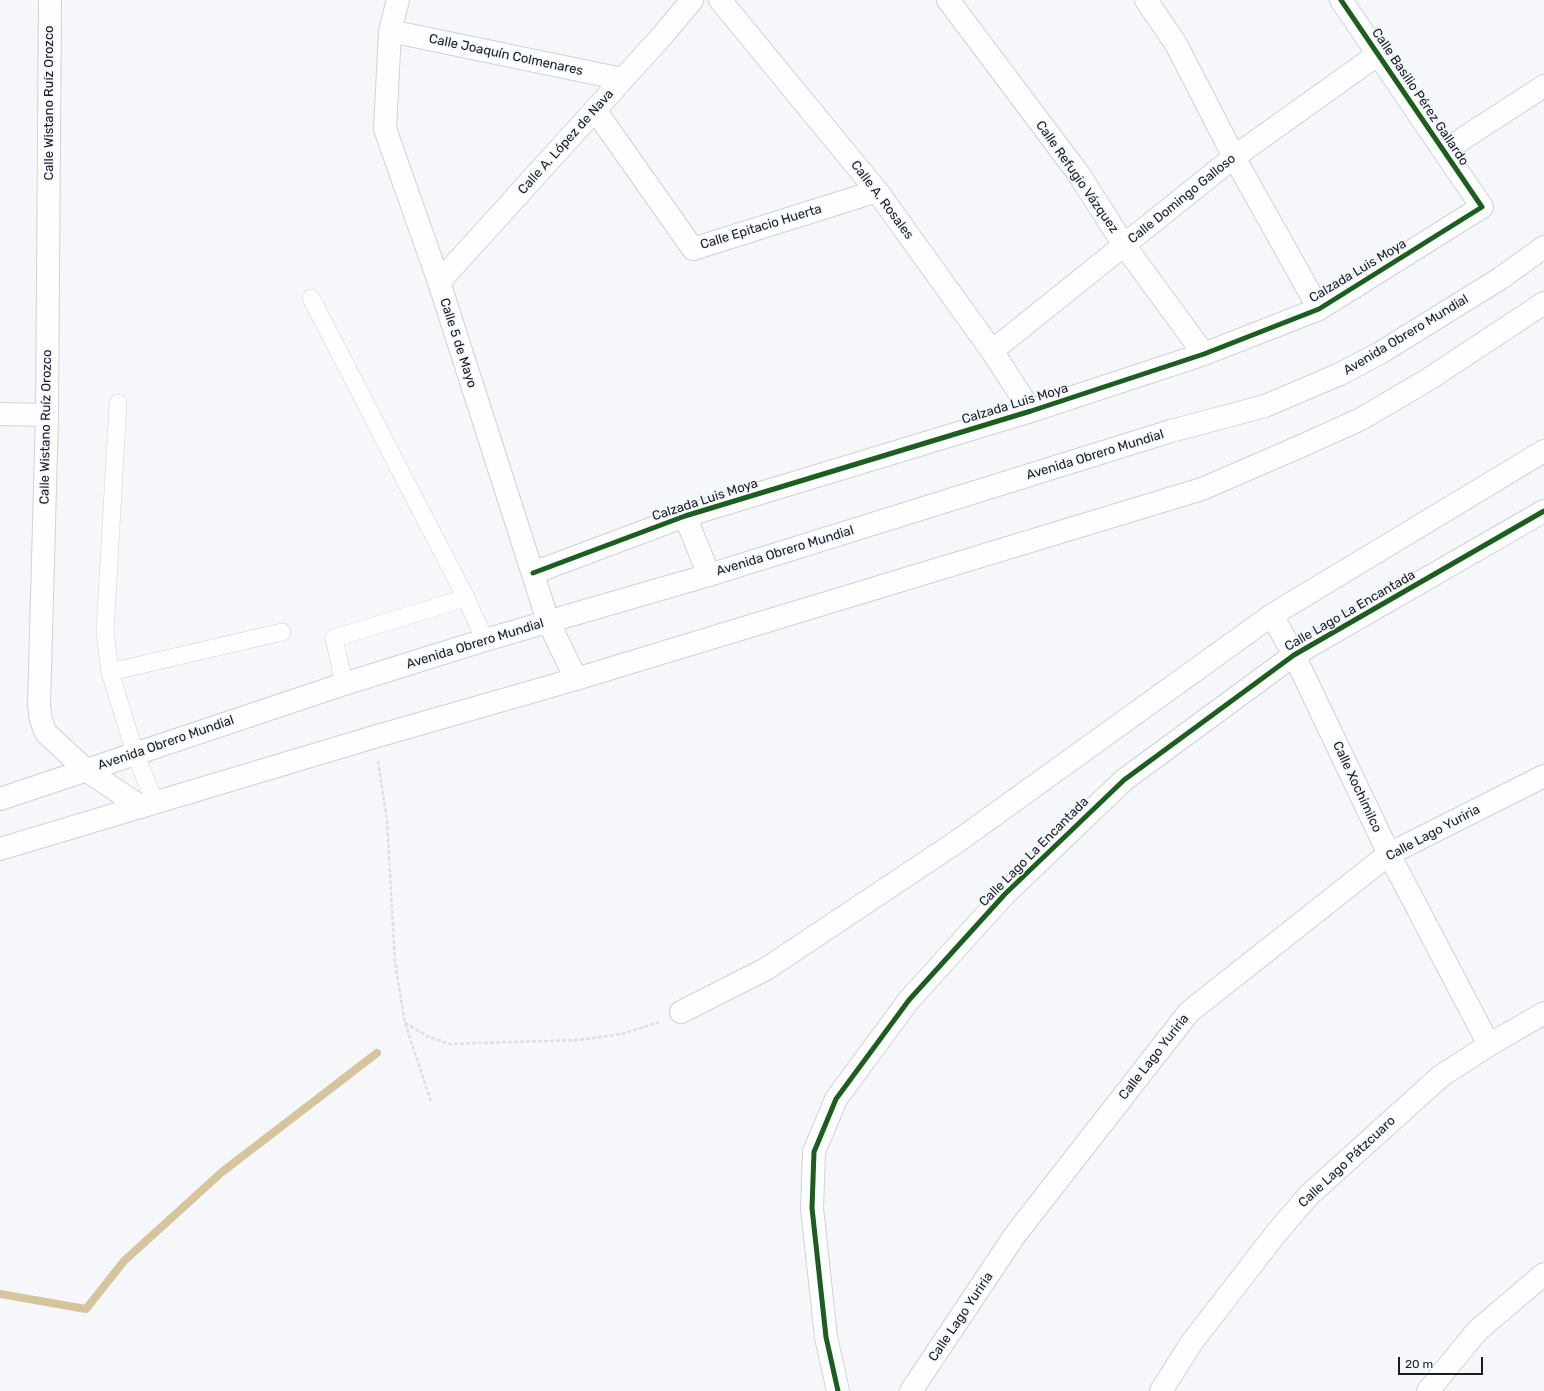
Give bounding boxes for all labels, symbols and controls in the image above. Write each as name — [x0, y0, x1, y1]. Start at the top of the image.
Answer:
street label: Calle Wistano Ruíz Orozco — [41, 25, 57, 181]
street label: Calle Basilio Pérez Gallardo — [1368, 25, 1472, 169]
street label: Calle Joaquín Colmenares — [428, 31, 584, 79]
street label: Calle A. López de Nava — [515, 86, 617, 198]
street label: Calle Refugio Vázquez — [1032, 118, 1122, 236]
street label: Calle Domingo Galloso — [1125, 151, 1239, 247]
street label: Calle A. Rosales — [847, 158, 917, 242]
street label: Calle Epitacio Huerta — [698, 201, 824, 253]
street label: Calzada Luis Moya — [1307, 236, 1409, 306]
street label: Avenida Obrero Mundial — [1341, 291, 1471, 379]
street label: Calle 5 de Mayo — [436, 296, 480, 390]
street label: Calle Wistano Ruíz Orozco — [37, 349, 55, 505]
street label: Calzada Luis Moya — [960, 380, 1070, 428]
street label: Avenida Obrero Mundial — [1024, 427, 1166, 483]
street label: Calzada Luis Moya — [650, 476, 760, 524]
street label: Avenida Obrero Mundial — [714, 523, 856, 579]
street label: Calle Lago La Encantada — [1282, 567, 1418, 655]
street label: Avenida Obrero Mundial — [404, 616, 546, 672]
street label: Avenida Obrero Mundial — [96, 712, 236, 774]
street label: Calle Xochimilco — [1329, 739, 1385, 835]
street label: Calle Lago La Encantada — [976, 794, 1092, 910]
street label: Calle Lago Yuriria — [1383, 802, 1483, 864]
street label: Calle Lago Yuriria — [1116, 1011, 1192, 1103]
street label: Calle Lago Pátzcuaro — [1295, 1113, 1399, 1211]
street label: Calle Lago Yuriria — [925, 1269, 997, 1365]
scale bar — [1400, 1349, 1485, 1375]
text: 20 m — [1405, 1357, 1433, 1371]

